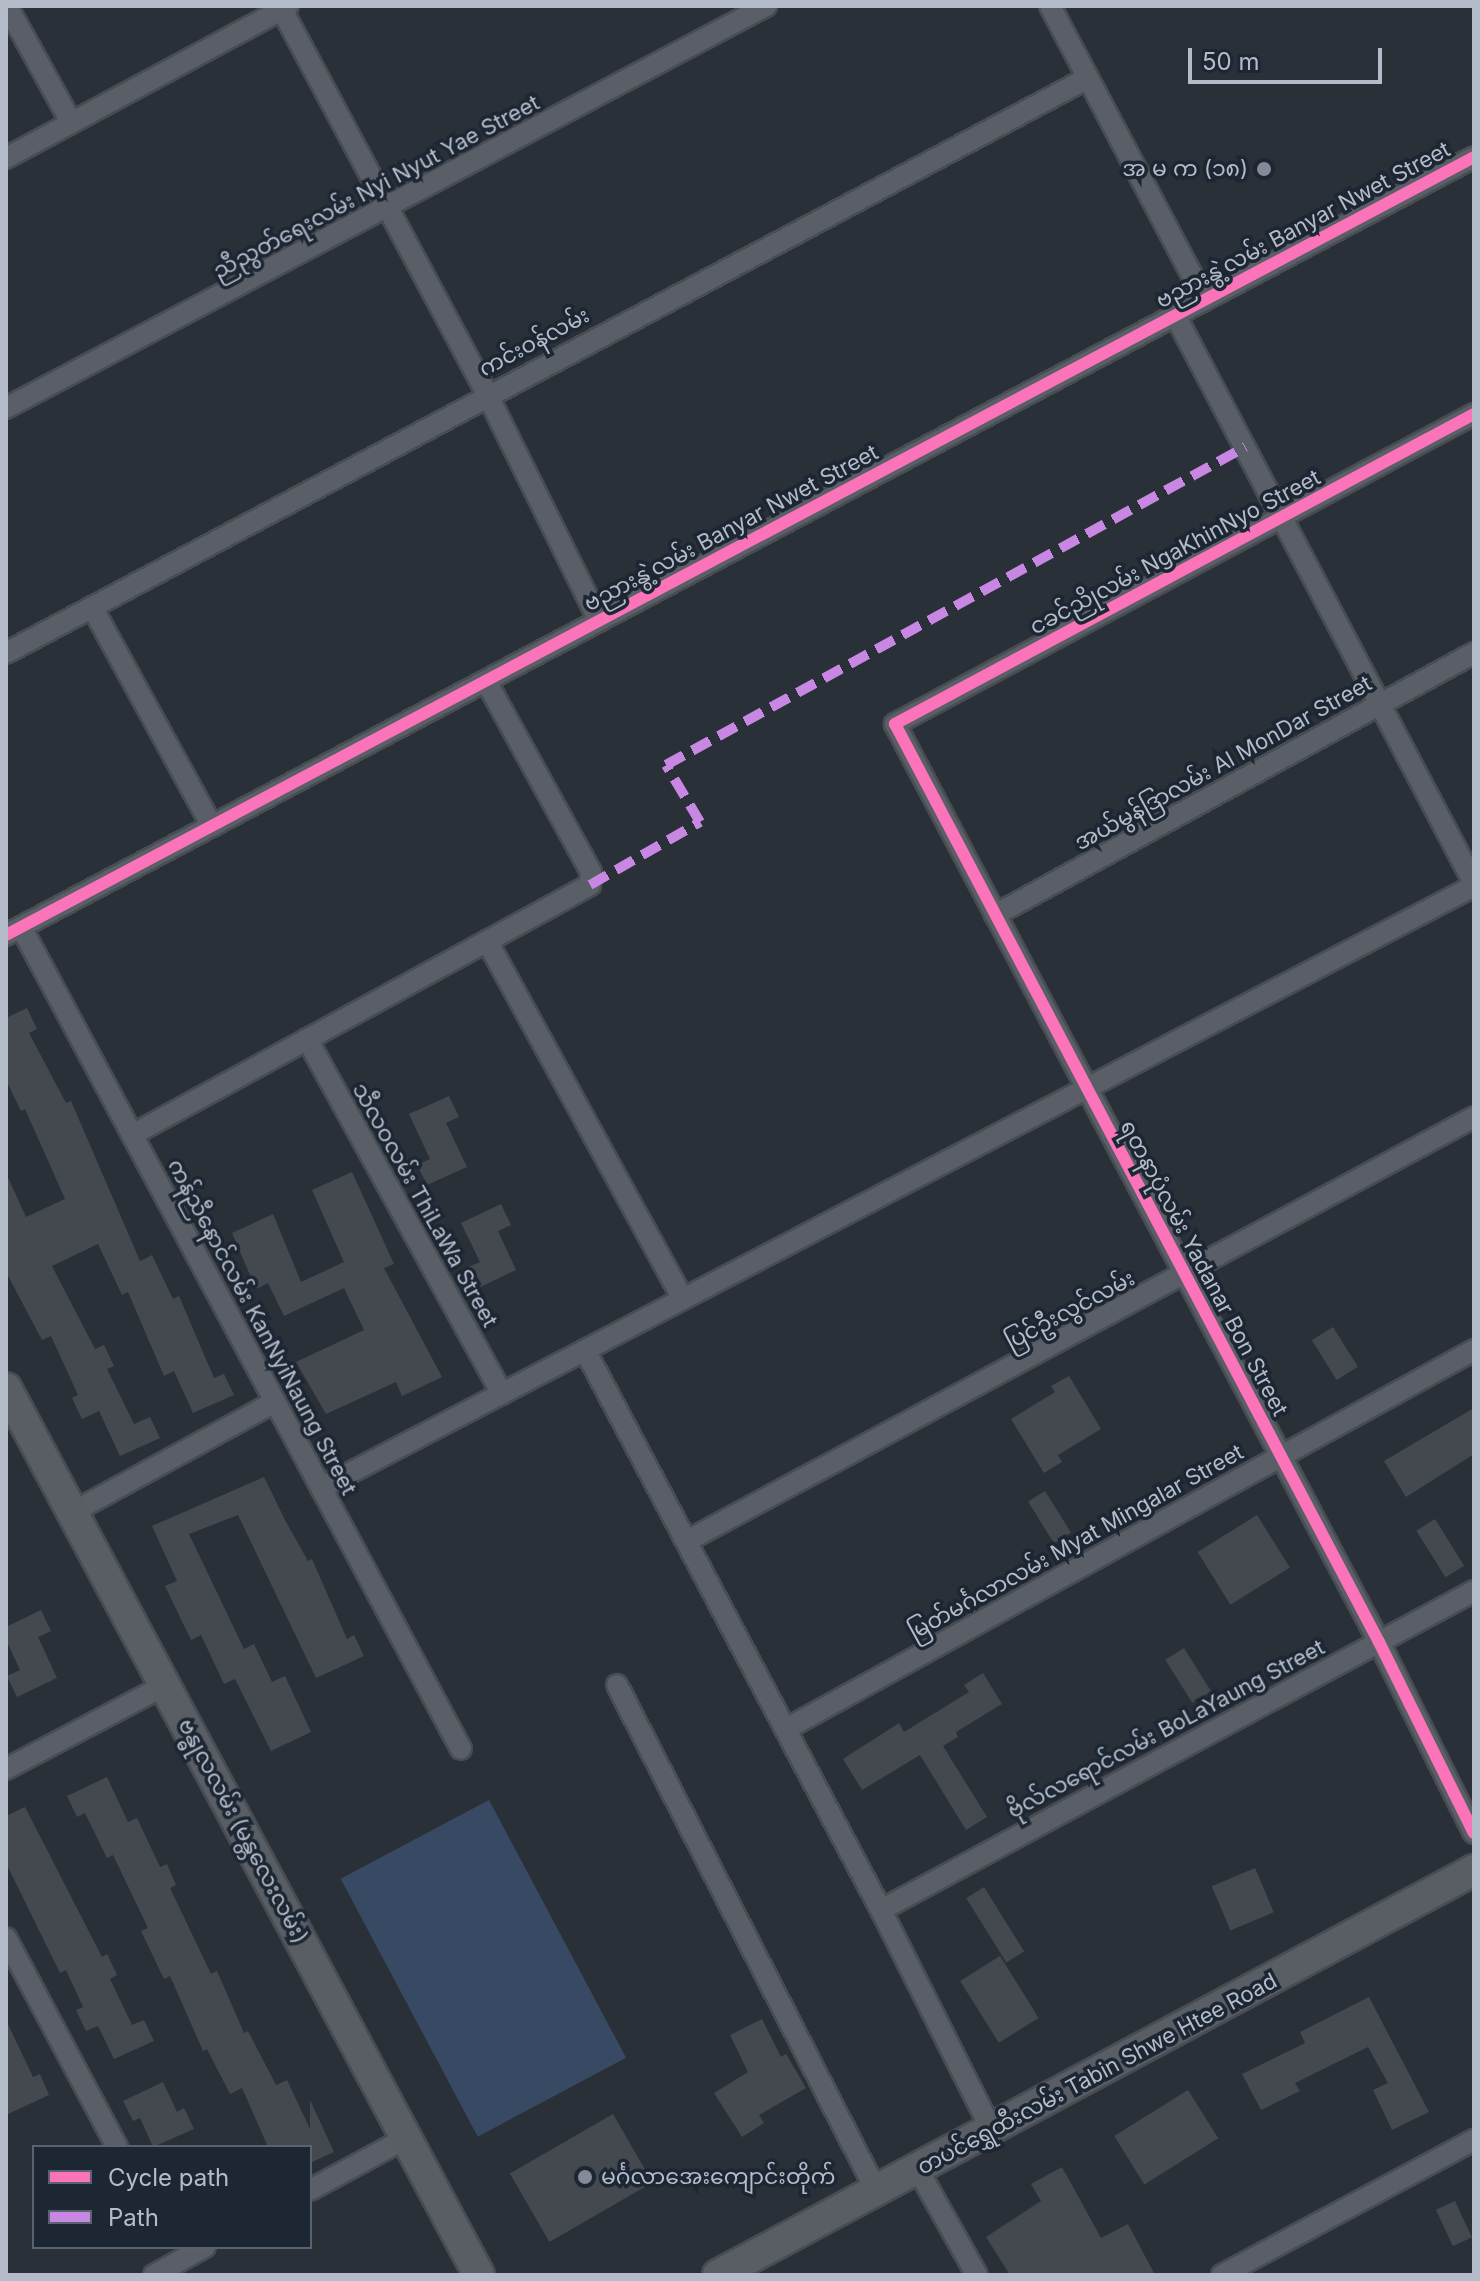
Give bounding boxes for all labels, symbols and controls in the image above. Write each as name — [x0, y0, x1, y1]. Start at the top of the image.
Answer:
scale bar — [1192, 32, 1386, 82]
text: 50 m — [1202, 47, 1260, 76]
street label: ညီညွတ်ရေးလမ်း Nyi Nyut Yae Street — [208, 89, 544, 285]
street label: ဗညားနွဲ့လမ်း Banyar Nwet Street — [1151, 136, 1455, 314]
place label: အ မ က (၁၈) — [1122, 156, 1248, 182]
marker: အ မ က (၁၈) — [1255, 160, 1273, 178]
street label: ကင်းဝန်လမ်း — [474, 302, 594, 382]
street label: ဗညားနွဲ့လမ်း Banyar Nwet Street — [579, 439, 883, 617]
street label: ငခင်ညိုလမ်း NgaKhinNyo Street — [1025, 464, 1325, 640]
street label: အယ်မွန်ဒြာလမ်း Al MonDar Street — [1070, 670, 1376, 856]
street label: သီလဝလမ်း ThiLaWa Street — [347, 1078, 503, 1332]
street label: ရတနာပုံလမ်း Yadanar Bon Street — [1115, 1116, 1293, 1420]
street label: ကန်ညီနောင်လမ်း KanNyiNaung Street — [162, 1154, 362, 1500]
street label: ပြင်ဦးလွင်လမ်း — [1001, 1265, 1139, 1355]
street label: မြတ်မင်္ဂလာလမ်း Myat Mingalar Street — [904, 1439, 1248, 1645]
street label: ဗိုလ်လရောင်လမ်း BoLaYaung Street — [1003, 1634, 1329, 1824]
street label: ဗန္ဓုလလမ်း (မန္တလေးလမ်း) — [172, 1714, 314, 1948]
street label: တပင်ရွှေထီးလမ်း Tabin Shwe Htee Road — [913, 1968, 1281, 2180]
legend — [32, 2145, 312, 2249]
text: Cycle path — [108, 2163, 229, 2192]
place label: မင်္ဂလာအေးကျောင်းတိုက် — [601, 2164, 835, 2190]
marker: မင်္ဂလာအေးကျောင်းတိုက် — [576, 2168, 594, 2186]
text: Path — [108, 2203, 159, 2232]

